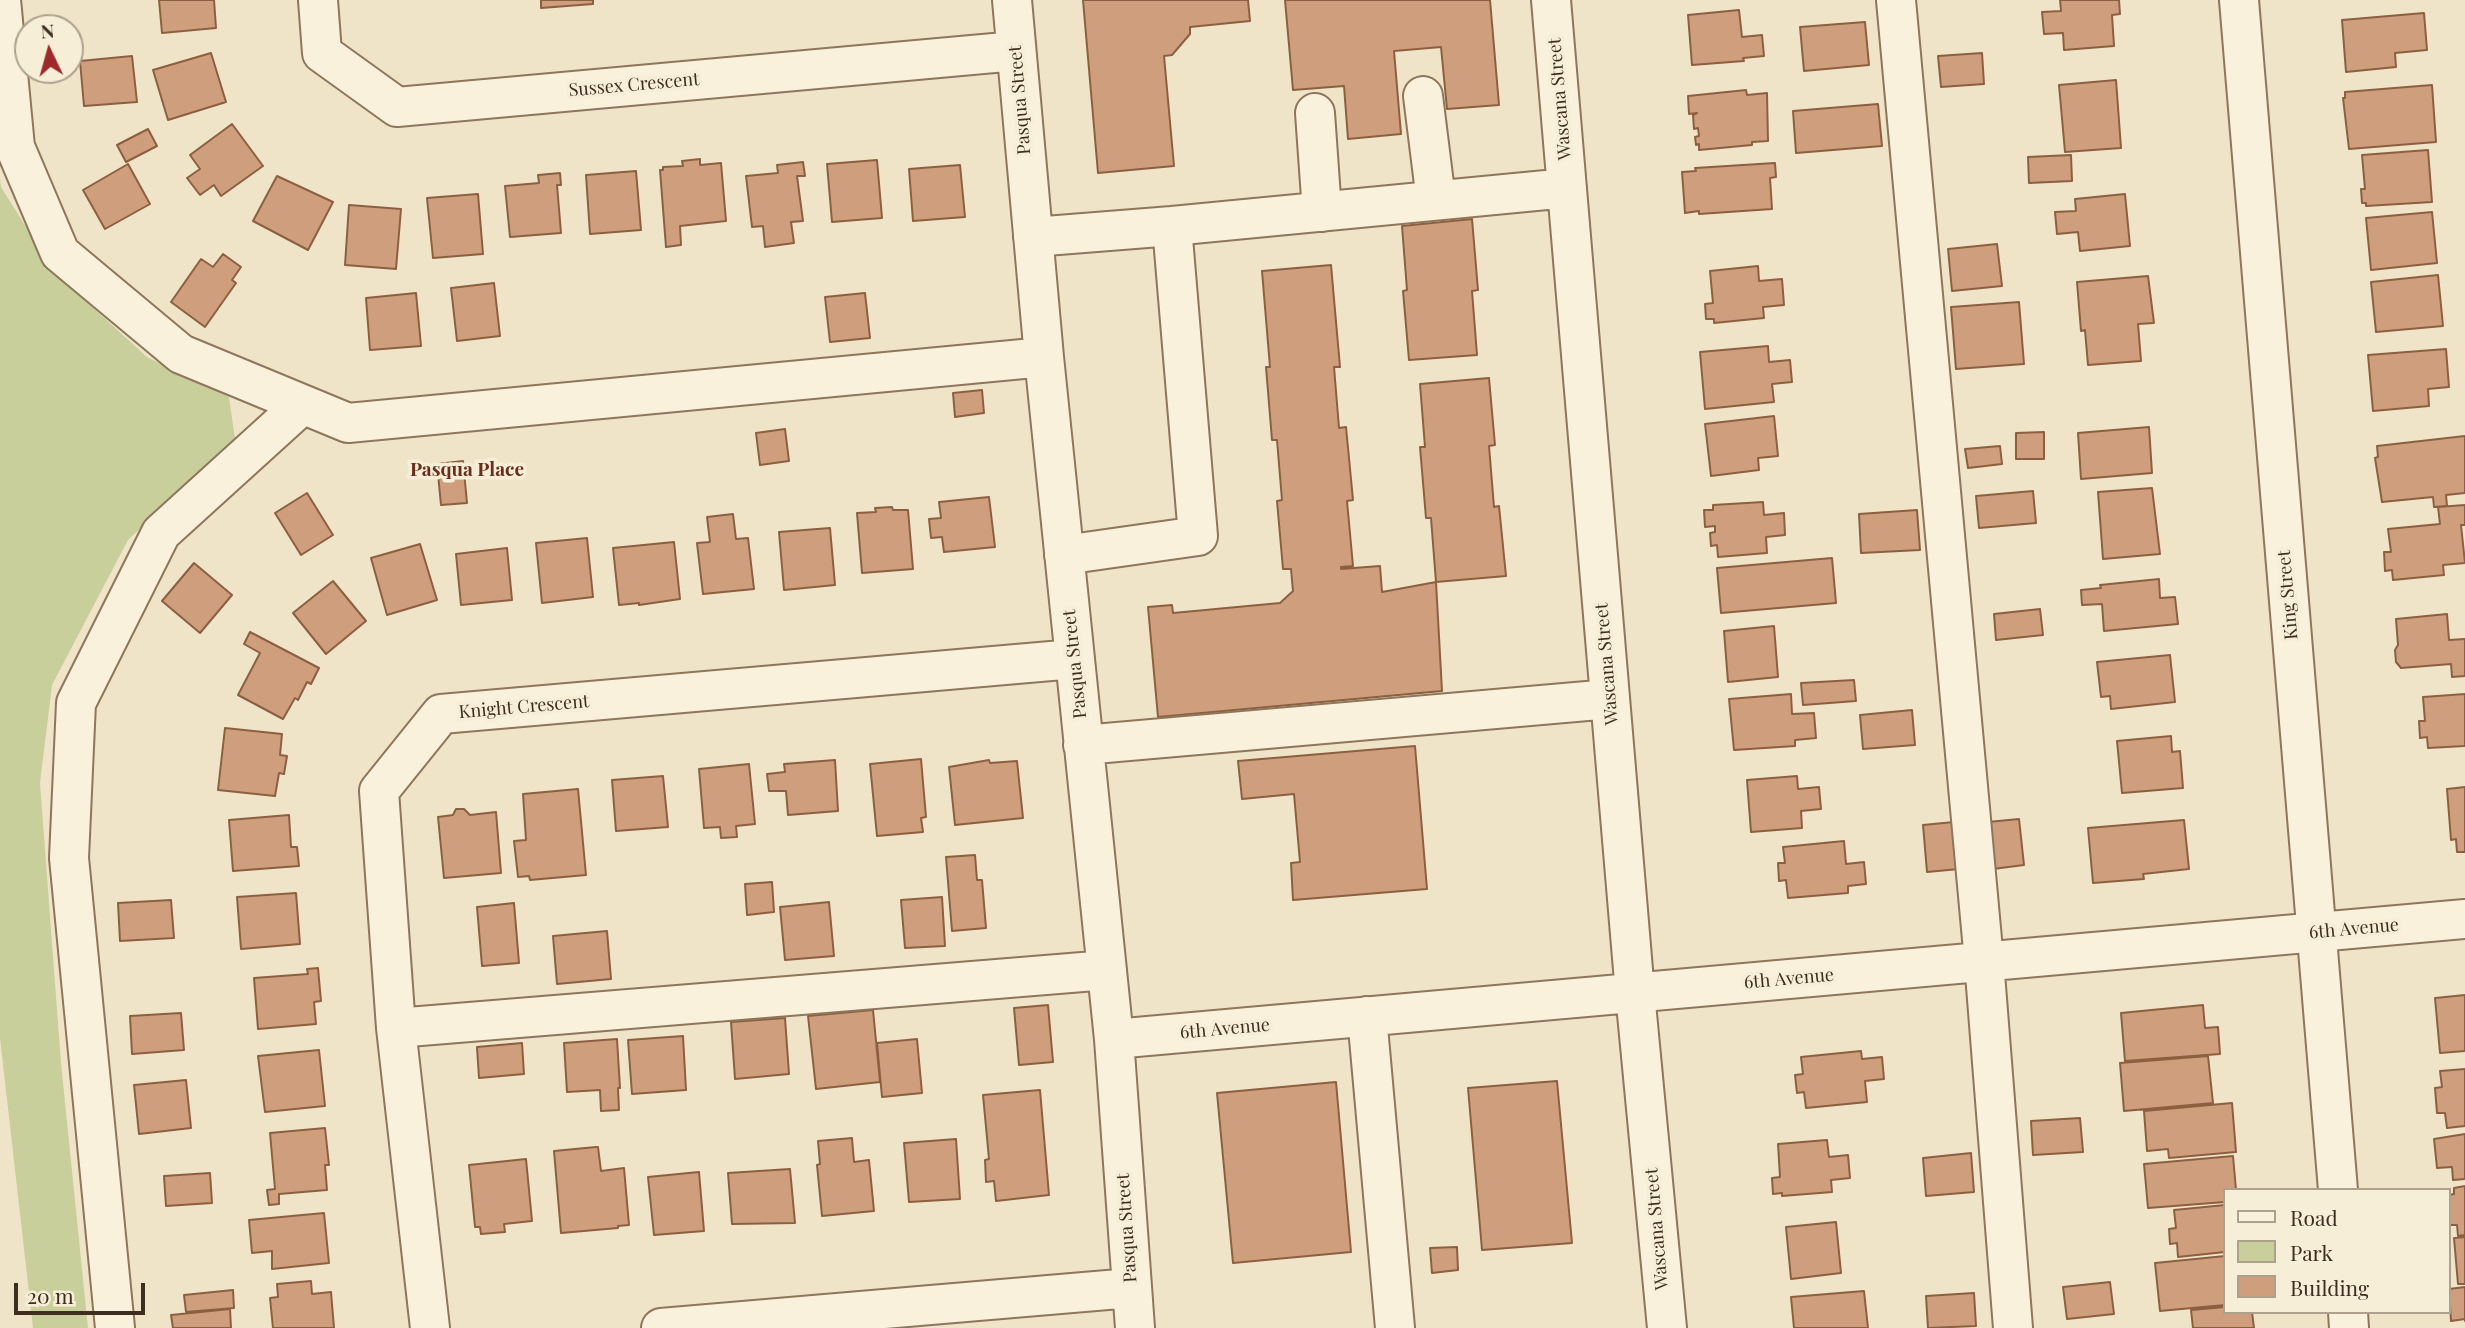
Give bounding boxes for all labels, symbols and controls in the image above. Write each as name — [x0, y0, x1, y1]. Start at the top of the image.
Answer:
north arrow — [14, 14, 84, 84]
text: N — [39, 17, 55, 44]
street label: Wascana Street — [1544, 37, 1576, 161]
street label: Pasqua Street — [1004, 44, 1036, 156]
street label: Sussex Crescent — [568, 69, 700, 101]
district label: Pasqua Place — [410, 459, 524, 481]
street label: King Street — [2273, 549, 2303, 641]
street label: Wascana Street — [1591, 602, 1623, 726]
street label: Pasqua Street — [1059, 608, 1091, 720]
street label: Knight Crescent — [458, 691, 590, 723]
street label: 6th Avenue — [2308, 914, 2400, 944]
street label: 6th Avenue — [1743, 964, 1835, 994]
street label: 6th Avenue — [1179, 1014, 1271, 1044]
street label: Wascana Street — [1641, 1167, 1673, 1291]
street label: Pasqua Street — [1112, 1172, 1142, 1284]
legend — [2224, 1188, 2451, 1314]
text: Road — [2290, 1203, 2338, 1231]
text: Park — [2290, 1238, 2333, 1266]
scale bar — [18, 1268, 149, 1312]
text: Building — [2290, 1273, 2369, 1301]
text: 20 m — [27, 1281, 74, 1309]

